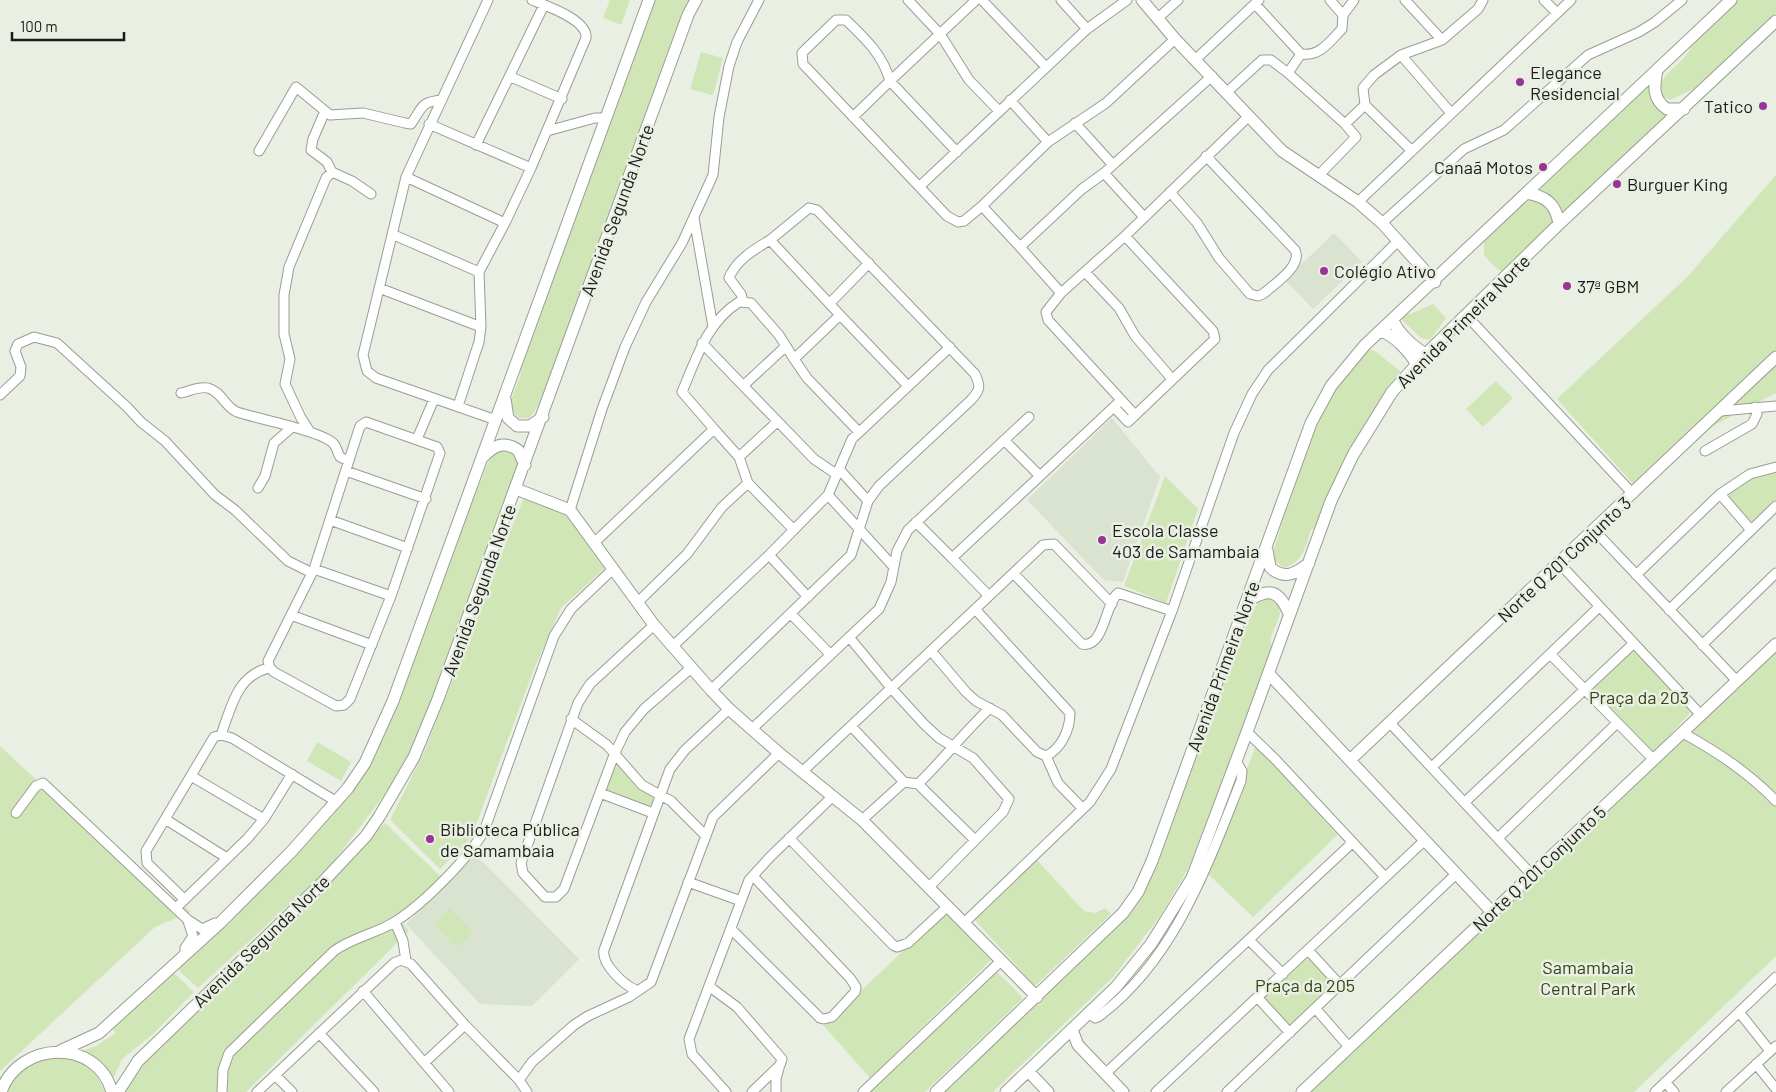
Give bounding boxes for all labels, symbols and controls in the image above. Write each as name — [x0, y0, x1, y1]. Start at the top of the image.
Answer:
scale bar — [12, 10, 125, 42]
text: 100 m — [20, 17, 58, 35]
place label: Elegance Residencial — [1530, 61, 1620, 104]
marker: Elegance Residencial — [1514, 76, 1526, 88]
place label: Tatico — [1704, 95, 1753, 117]
marker: Tatico — [1757, 100, 1769, 112]
street label: Avenida Segunda Norte — [576, 121, 658, 299]
place label: Canaã Motos — [1434, 156, 1533, 178]
marker: Canaã Motos — [1537, 161, 1549, 173]
place label: Burguer King — [1627, 173, 1728, 195]
marker: Burguer King — [1611, 178, 1623, 190]
street label: Avenida Primeira Norte — [1392, 250, 1534, 392]
place label: Colégio Ativo — [1334, 260, 1436, 282]
marker: Colégio Ativo — [1318, 265, 1330, 277]
place label: 37ª GBM — [1577, 275, 1639, 297]
marker: 37ª GBM — [1561, 280, 1573, 292]
street label: Norte Q 201 Conjunto 3 — [1493, 491, 1635, 627]
street label: Avenida Segunda Norte — [438, 501, 520, 679]
place label: Escola Classe 403 de Samambaia — [1112, 519, 1259, 562]
marker: Escola Classe 403 de Samambaia — [1096, 534, 1108, 546]
street label: Avenida Primeira Norte — [1182, 578, 1264, 754]
park label: Praça da 203 — [1589, 686, 1689, 708]
street label: Norte Q 201 Conjunto 5 — [1468, 800, 1610, 936]
place label: Biblioteca Pública de Samambaia — [440, 818, 580, 861]
marker: Biblioteca Pública de Samambaia — [424, 833, 436, 845]
street label: Avenida Segunda Norte — [188, 870, 334, 1012]
park label: Samambaia Central Park — [1540, 956, 1636, 999]
park label: Praça da 205 — [1255, 974, 1355, 996]

